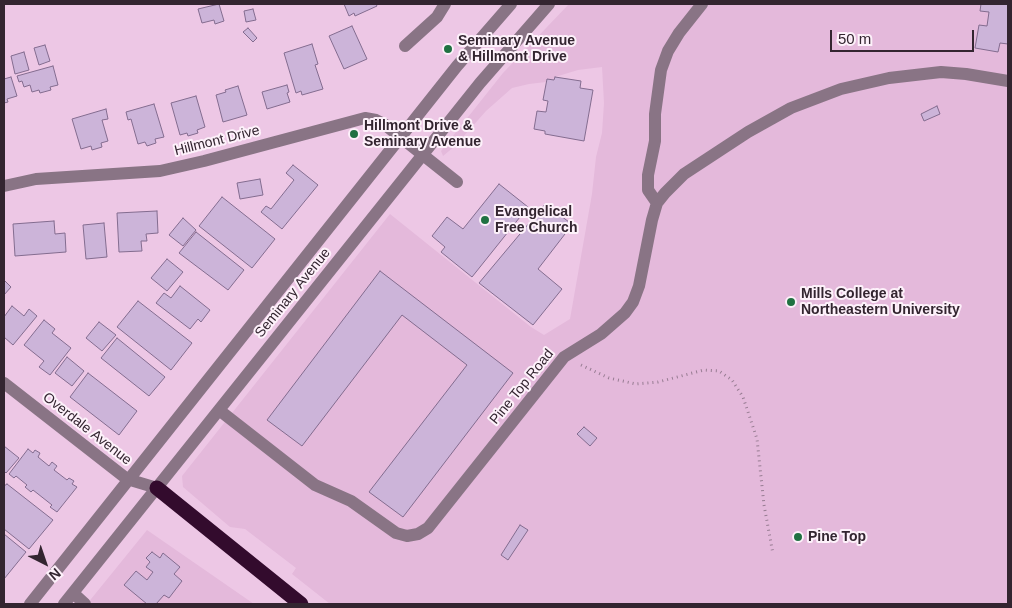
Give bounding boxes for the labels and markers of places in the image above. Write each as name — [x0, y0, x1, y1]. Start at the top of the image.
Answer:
place label: Seminary Avenue & Hillmont Drive — [458, 33, 575, 65]
marker: Seminary Avenue & Hillmont Drive — [442, 43, 454, 55]
place label: Hillmont Drive & Seminary Avenue — [364, 118, 481, 150]
marker: Hillmont Drive & Seminary Avenue — [348, 128, 360, 140]
place label: Evangelical Free Church — [495, 204, 577, 236]
marker: Evangelical Free Church — [479, 214, 491, 226]
place label: Mills College at Northeastern University — [801, 286, 960, 318]
marker: Mills College at Northeastern University — [785, 296, 797, 308]
place label: Pine Top — [808, 529, 866, 545]
marker: Pine Top — [792, 531, 804, 543]

